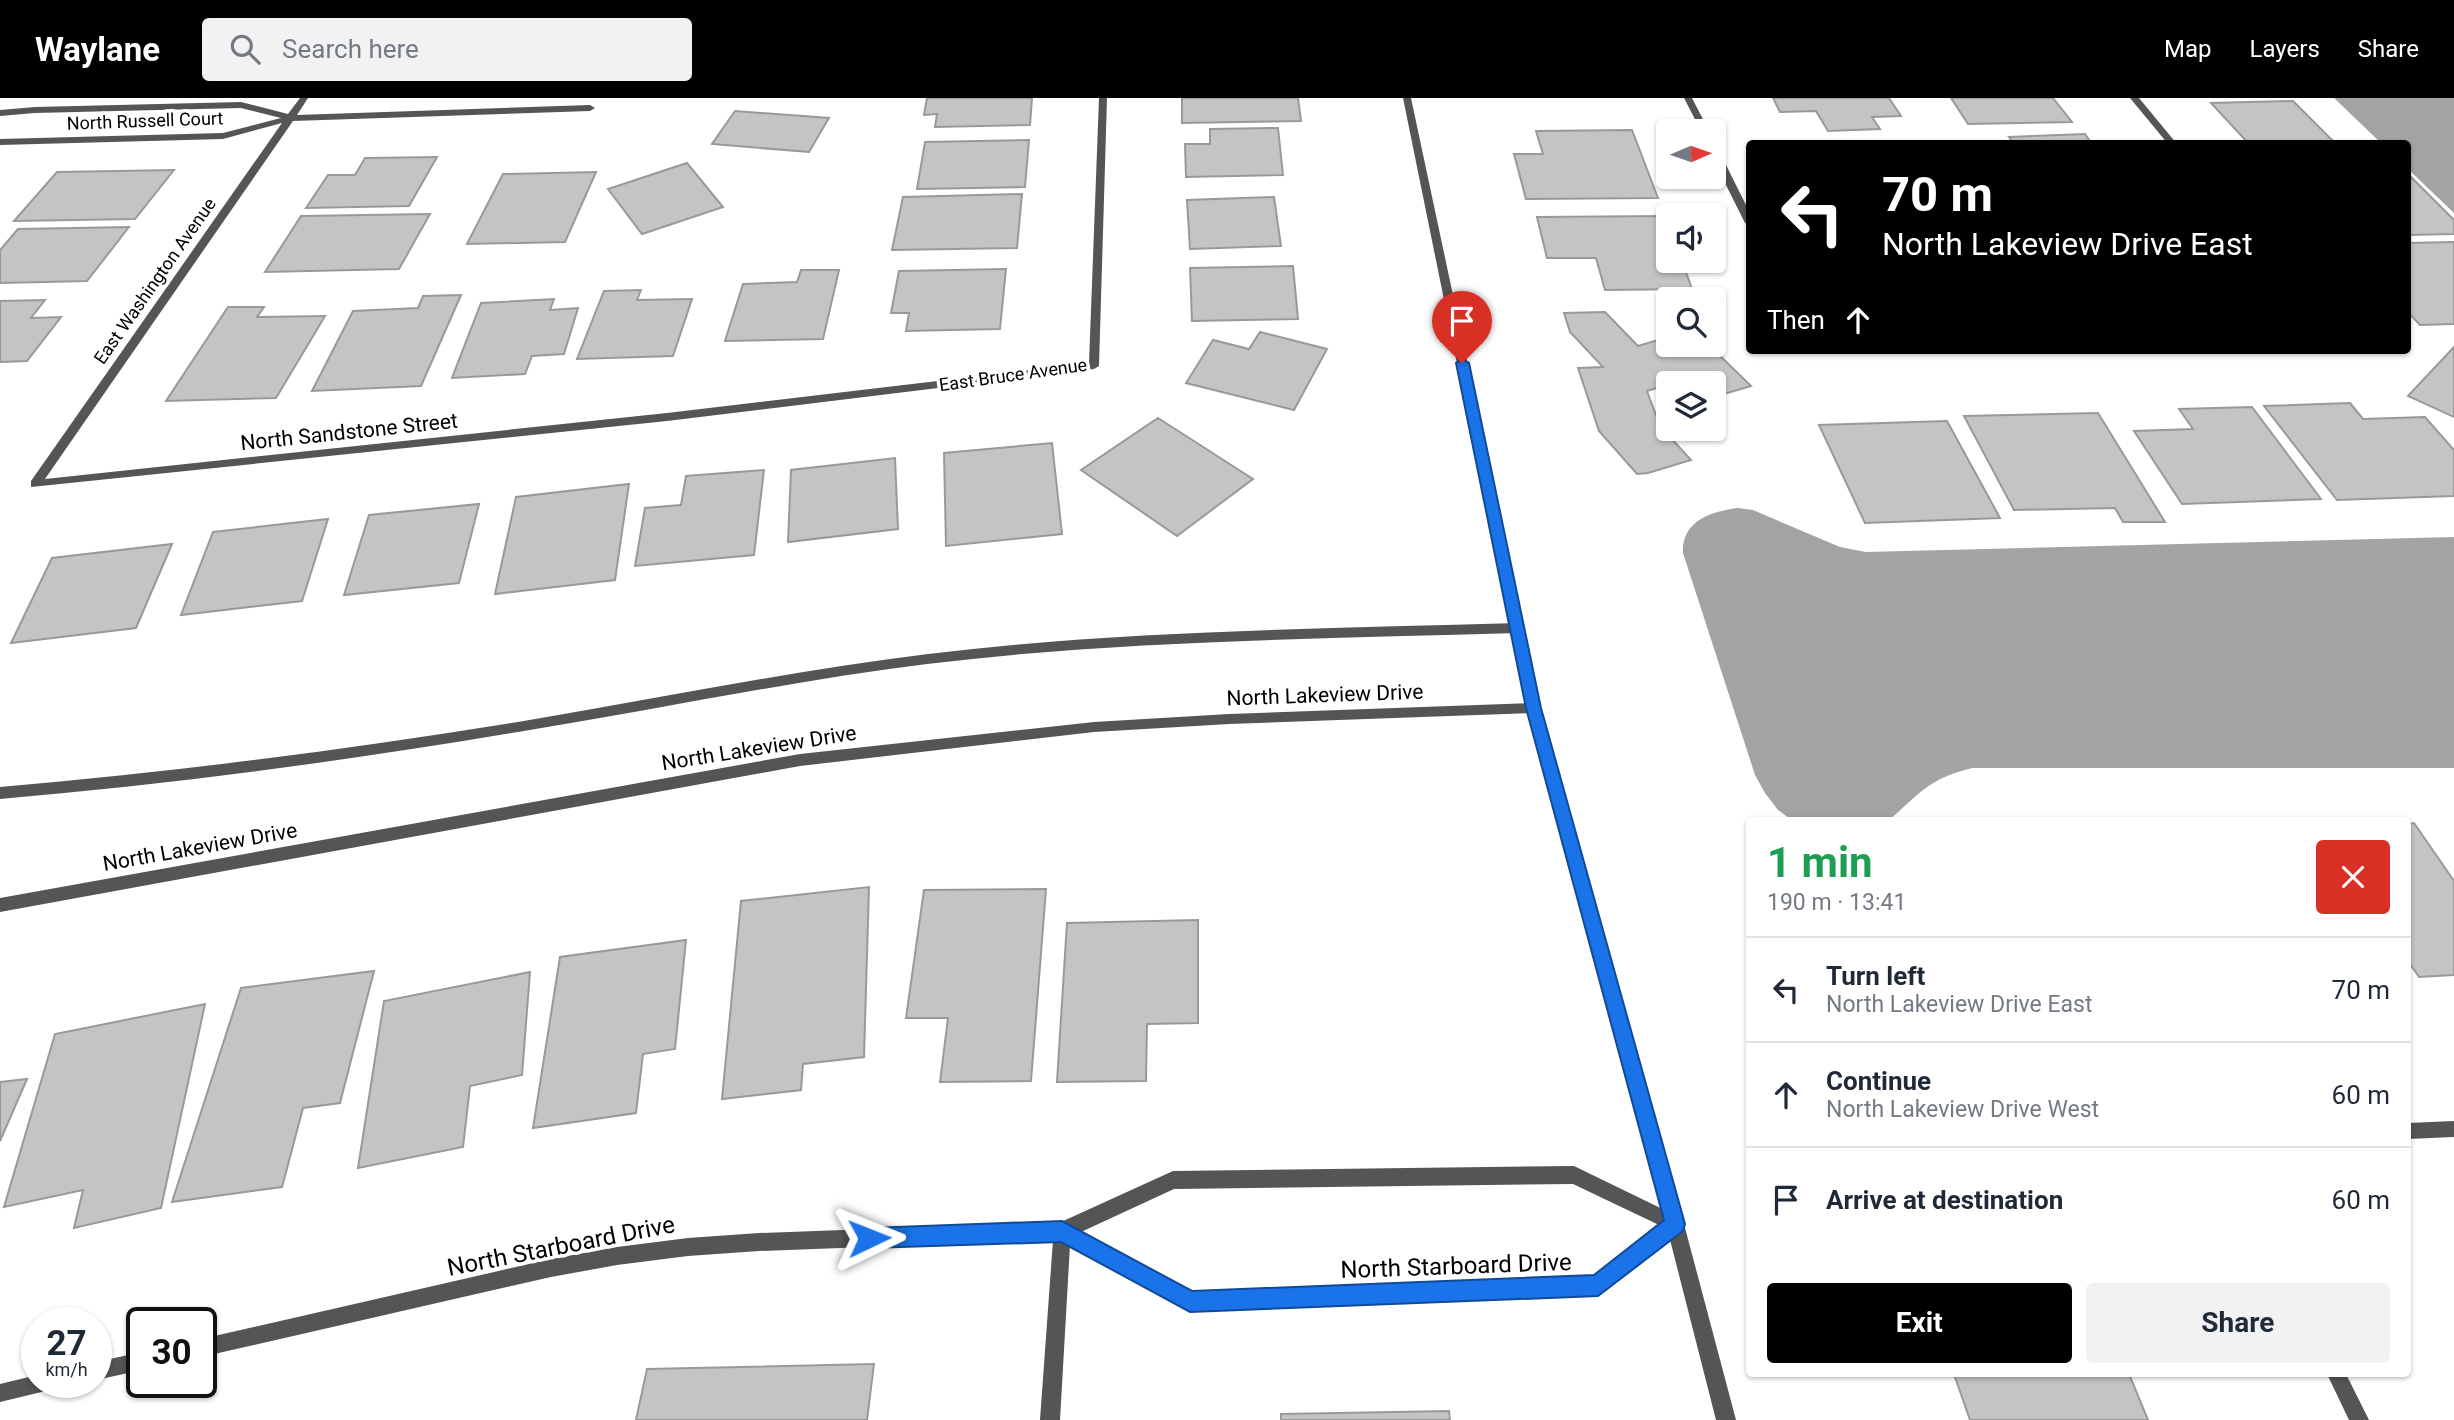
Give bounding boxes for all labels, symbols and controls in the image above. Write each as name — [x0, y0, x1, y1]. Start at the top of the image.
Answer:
search box — [202, 18, 692, 81]
text: Waylane — [35, 30, 160, 69]
icon: search — [226, 30, 264, 68]
text: Search here — [282, 34, 419, 64]
text: Map — [2164, 35, 2212, 63]
text: Layers — [2250, 35, 2320, 63]
text: Share — [2358, 35, 2419, 63]
street label: North Russell Court — [66, 107, 224, 134]
north arrow — [1656, 119, 1726, 189]
map controls — [1656, 119, 1726, 441]
text: 70 m — [1882, 166, 1993, 223]
icon: left — [1767, 168, 1858, 259]
street label: East Washington Avenue — [89, 194, 220, 368]
button: sound — [1656, 203, 1726, 273]
text: North Lakeview Drive East — [1882, 225, 2253, 263]
button: search — [1656, 287, 1726, 357]
pin — [1432, 291, 1492, 363]
icon: ahead — [1839, 301, 1877, 339]
icon: arrive — [1443, 302, 1481, 340]
text: Then — [1767, 305, 1825, 335]
street label: East Bruce Avenue — [938, 354, 1088, 395]
button: layers — [1656, 371, 1726, 441]
street label: North Sandstone Street — [239, 409, 459, 455]
street label: North Lakeview Drive — [1226, 680, 1424, 710]
street label: North Lakeview Drive — [660, 721, 858, 775]
street label: North Lakeview Drive — [101, 818, 299, 876]
text: 1 min — [1767, 838, 1873, 887]
button: close — [2316, 840, 2390, 914]
text: 190 m · 13:41 — [1767, 889, 1906, 916]
text: Turn left — [1826, 961, 1925, 991]
icon: left — [1767, 971, 1805, 1009]
text: 70 m — [2332, 975, 2390, 1005]
text: North Lakeview Drive East — [1826, 991, 2092, 1018]
text: Continue — [1826, 1066, 1931, 1096]
icon: ahead — [1767, 1076, 1805, 1114]
text: 60 m — [2332, 1080, 2390, 1110]
text: North Lakeview Drive West — [1826, 1096, 2099, 1123]
icon: arrive — [1767, 1181, 1805, 1219]
text: Arrive at destination — [1826, 1185, 2063, 1215]
text: 60 m — [2332, 1185, 2390, 1215]
position arrow — [832, 1201, 906, 1275]
street label: North Starboard Drive — [445, 1210, 677, 1282]
street label: North Starboard Drive — [1340, 1248, 1572, 1284]
button: Exit — [1767, 1283, 2072, 1363]
button: Share — [2086, 1283, 2390, 1363]
speed limit sign: 30 — [126, 1307, 217, 1398]
text: 27 — [46, 1323, 87, 1364]
text: km/h — [45, 1359, 88, 1380]

